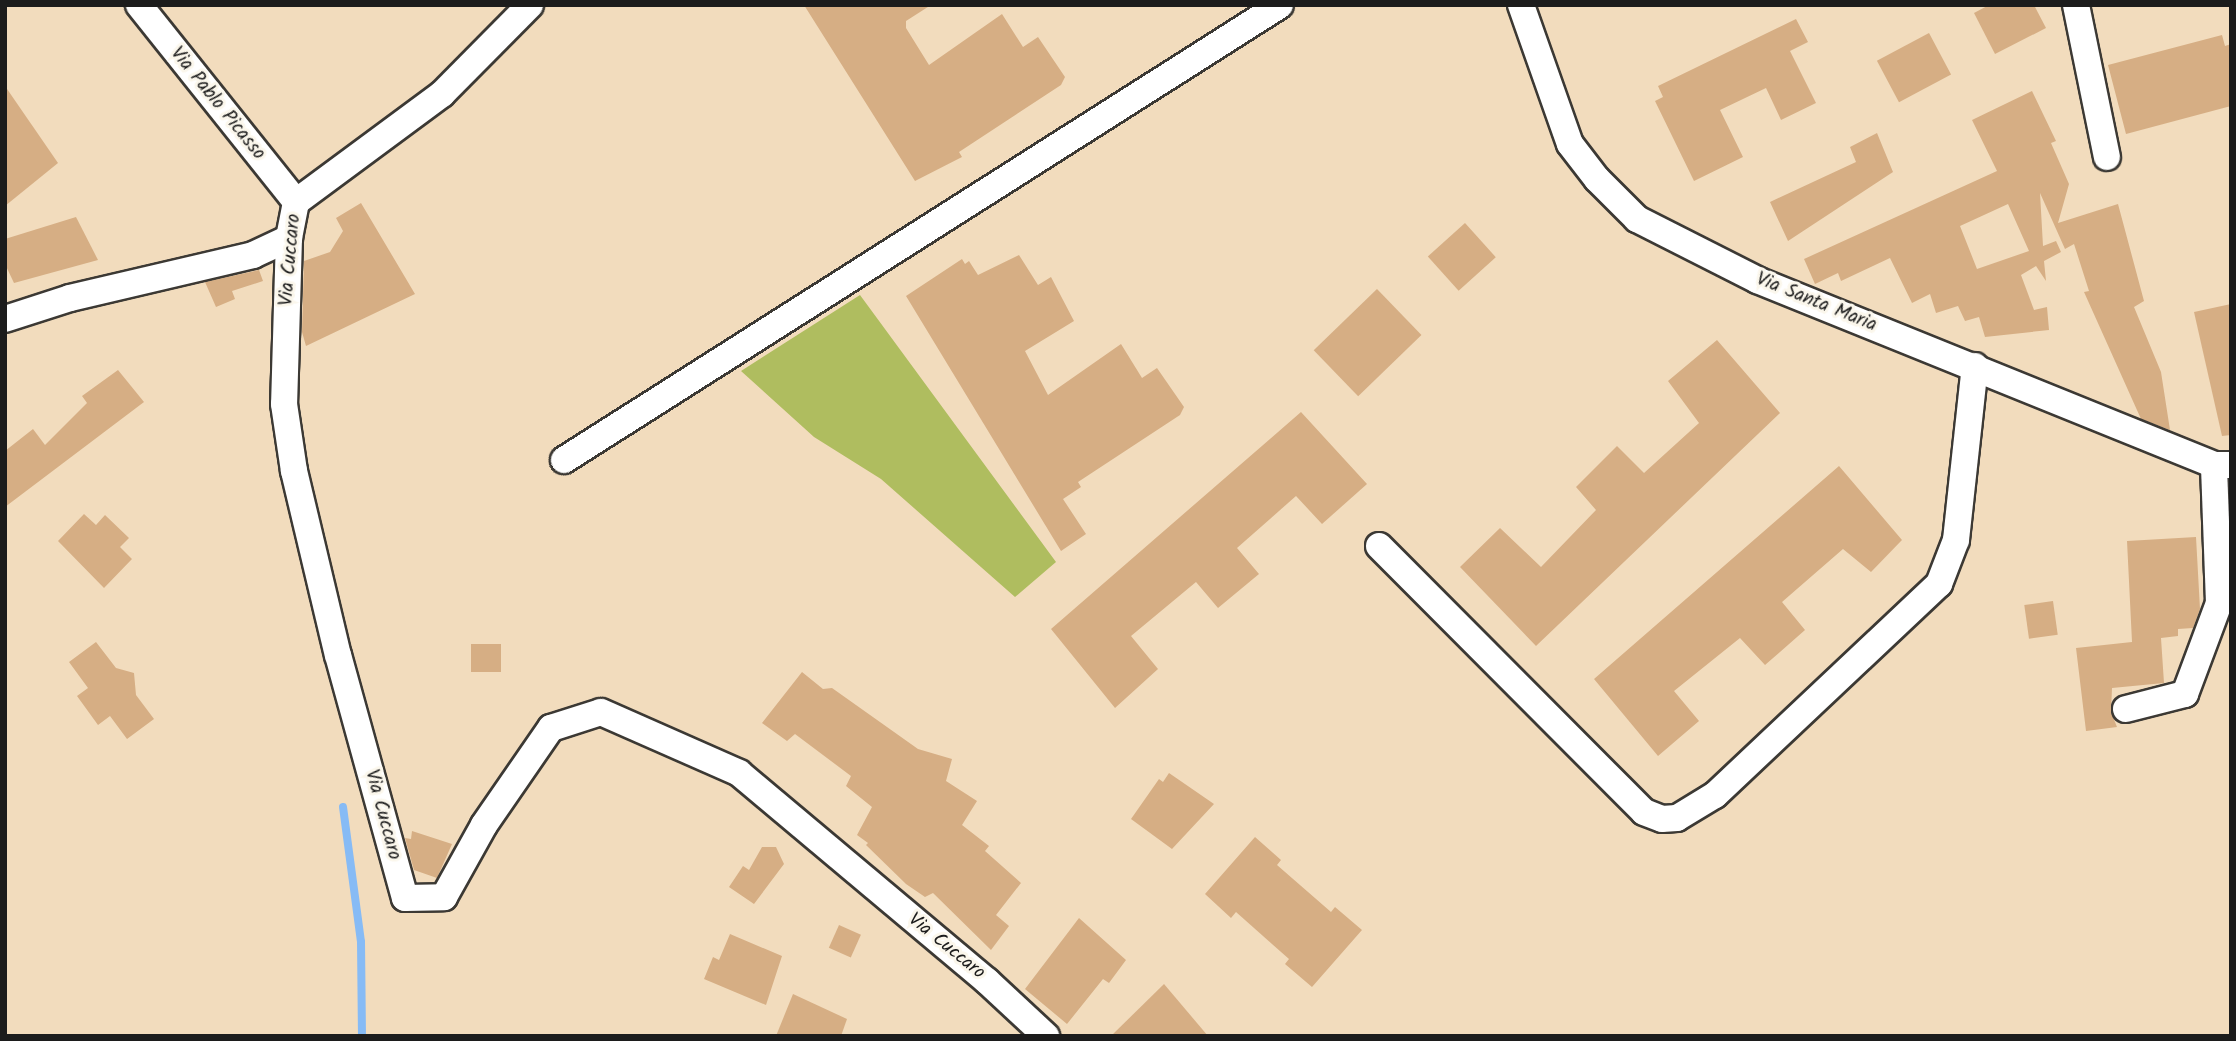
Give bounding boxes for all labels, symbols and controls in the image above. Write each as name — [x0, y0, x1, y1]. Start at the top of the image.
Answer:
street label: Via Pablo Picasso — [165, 43, 269, 165]
street label: Via Cuccaro — [276, 213, 306, 307]
street label: Via Santa Maria — [1752, 268, 1880, 338]
street label: Via Cuccaro — [359, 767, 405, 863]
street label: Via Cuccaro — [903, 909, 989, 985]

